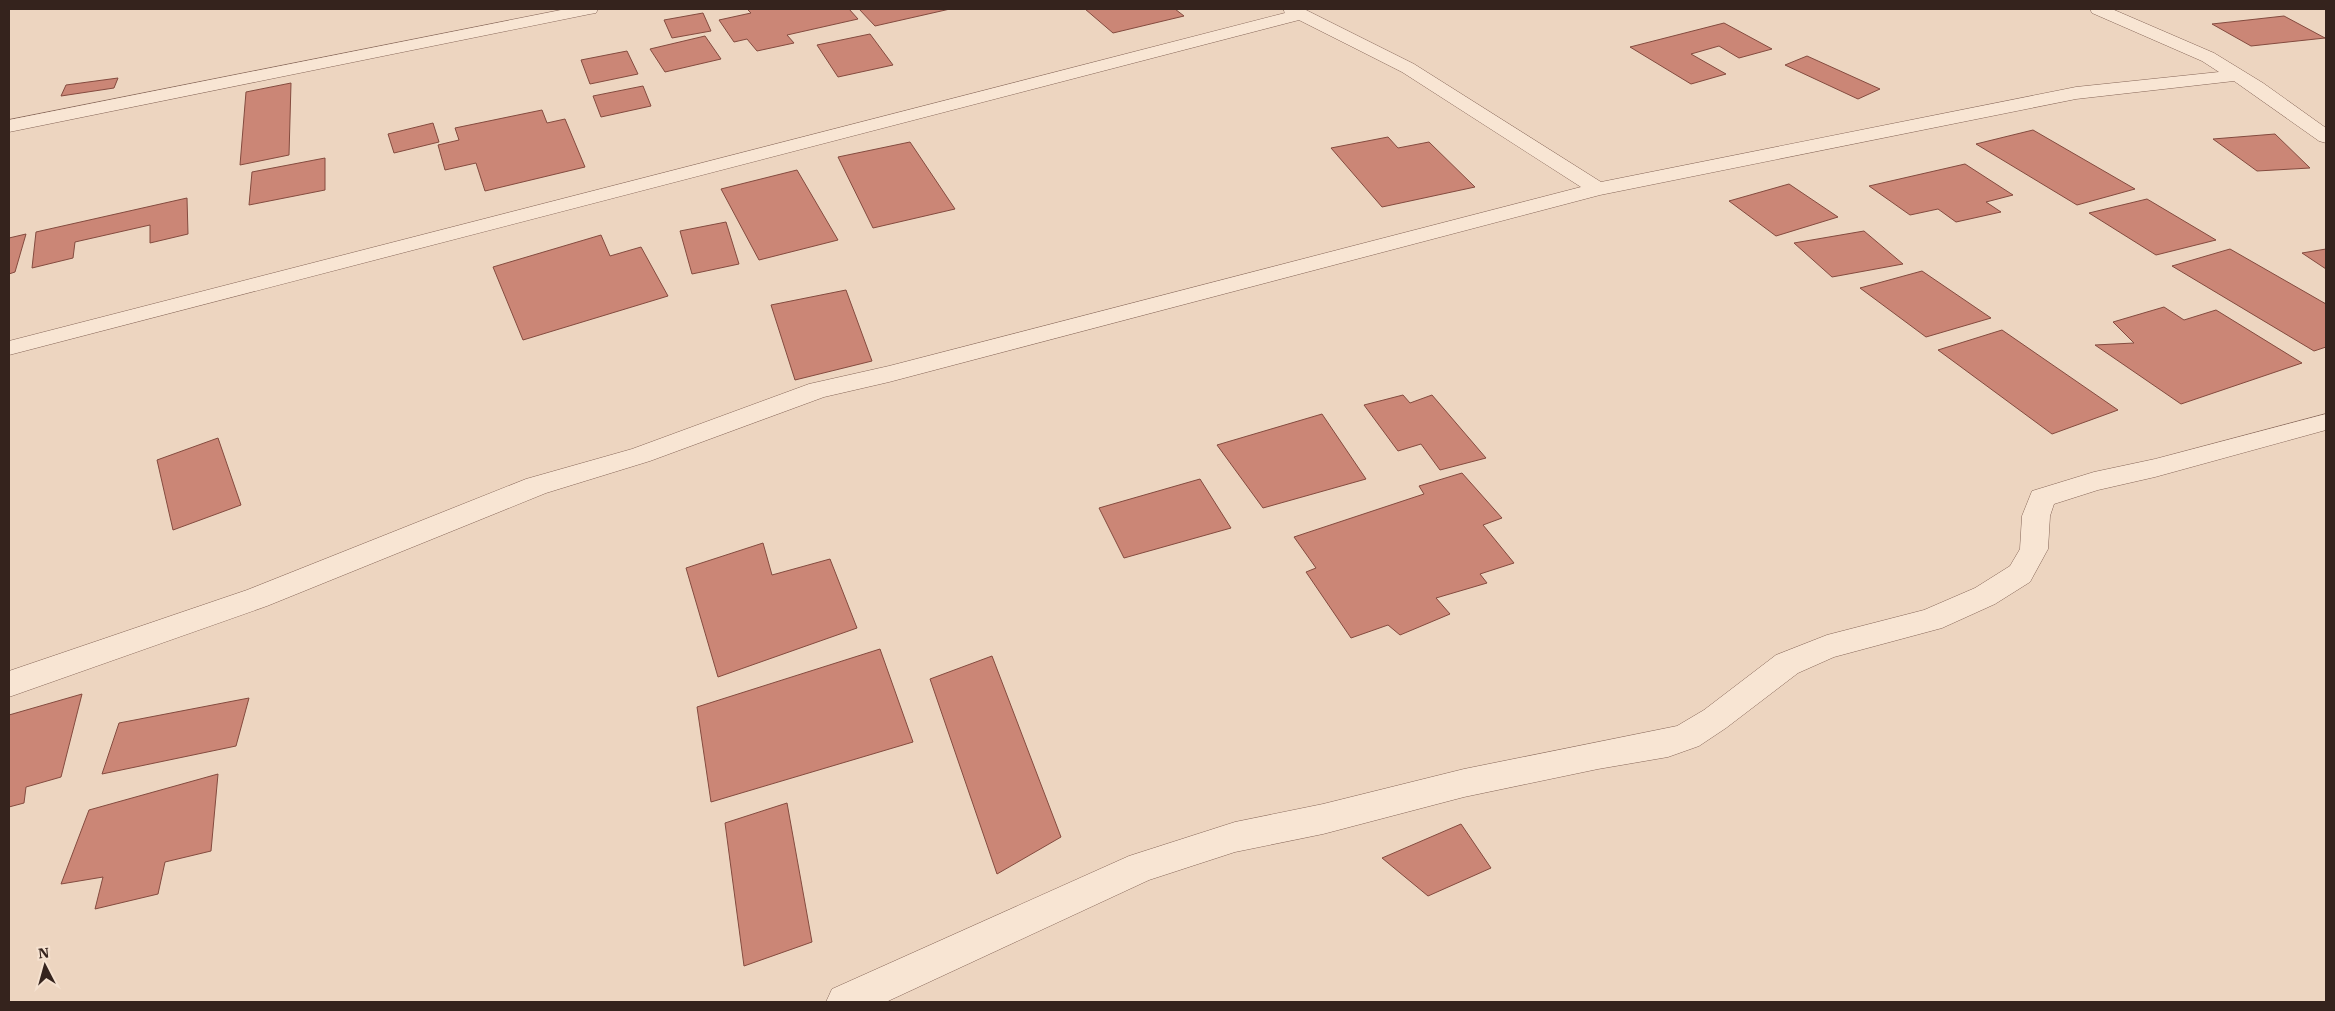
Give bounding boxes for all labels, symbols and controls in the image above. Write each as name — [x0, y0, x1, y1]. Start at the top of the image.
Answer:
north arrow — [20, 941, 70, 991]
text: N — [37, 944, 50, 963]

